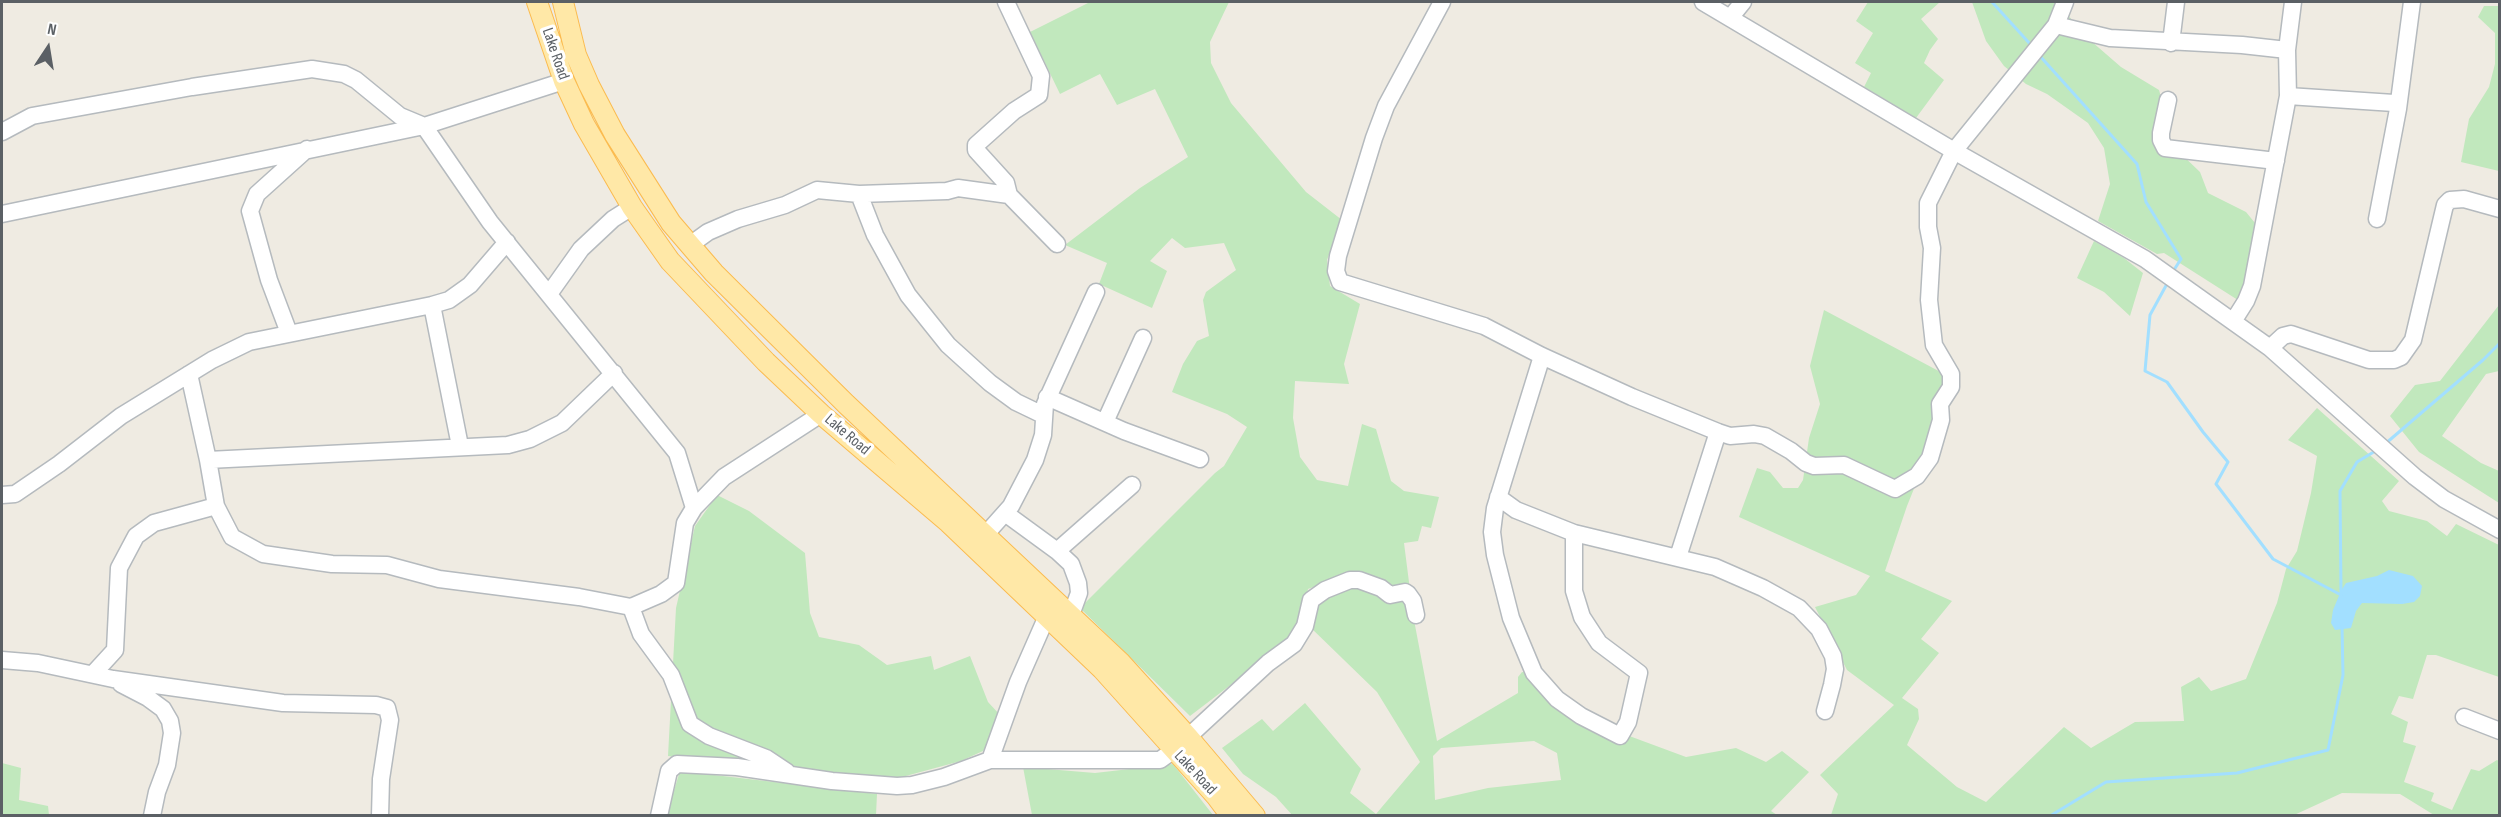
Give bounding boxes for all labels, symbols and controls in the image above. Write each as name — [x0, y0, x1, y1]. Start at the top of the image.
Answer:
north arrow — [18, 18, 78, 78]
text: N — [46, 20, 58, 40]
street label: Lake Road — [537, 26, 573, 82]
street label: Lake Road — [820, 410, 874, 460]
street label: Lake Road — [1170, 747, 1220, 799]

